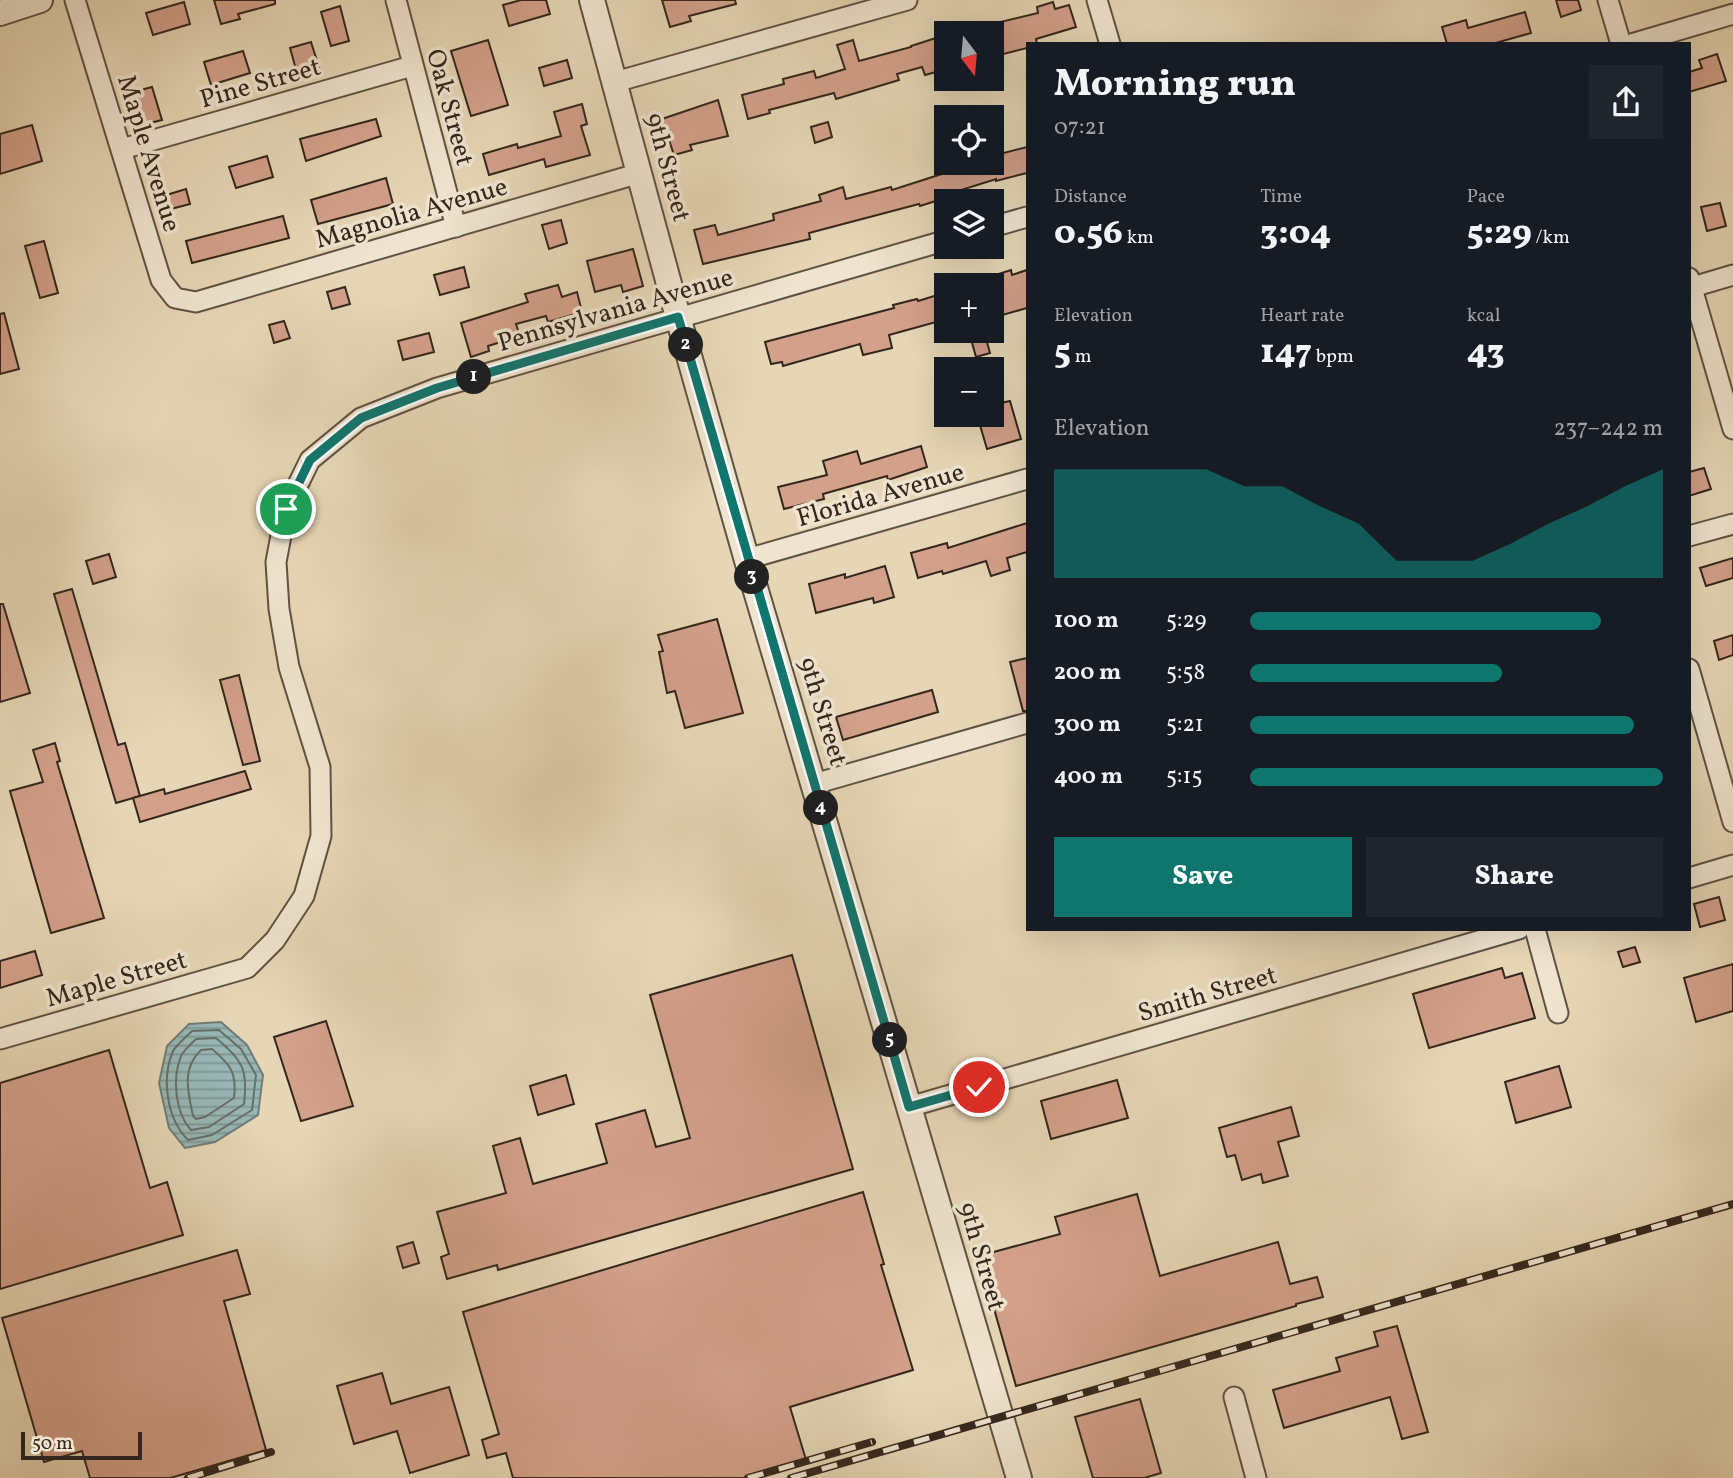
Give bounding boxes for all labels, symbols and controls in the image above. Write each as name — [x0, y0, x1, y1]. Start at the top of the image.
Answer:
north arrow — [934, 21, 1004, 91]
map controls — [934, 21, 1004, 427]
street label: Oak Street — [416, 45, 482, 170]
street label: Pine Street — [196, 50, 325, 118]
text: Morning run — [1054, 59, 1296, 112]
button: share — [1589, 65, 1663, 139]
street label: Maple Avenue — [107, 71, 189, 236]
button: locate — [934, 105, 1004, 175]
street label: 9th Street — [635, 109, 699, 226]
text: 07:21 — [1054, 112, 1106, 144]
street label: Magnolia Avenue — [311, 169, 512, 259]
text: Distance — [1054, 184, 1127, 210]
text: Time — [1260, 184, 1302, 210]
text: Pace — [1467, 184, 1505, 210]
button: layers — [934, 189, 1004, 259]
text: 0.56 — [1054, 210, 1123, 258]
text: 3:04 — [1260, 210, 1331, 258]
text: 5:29 — [1467, 210, 1532, 258]
text: km — [1123, 225, 1154, 251]
text: /km — [1532, 225, 1570, 251]
street label: Pennsylvania Avenue — [493, 260, 738, 362]
button: + — [934, 273, 1004, 343]
text: Elevation — [1054, 303, 1133, 329]
text: Heart rate — [1260, 303, 1344, 329]
text: kcal — [1467, 303, 1500, 329]
pin: 2 — [668, 328, 704, 362]
text: 5 — [1054, 329, 1071, 377]
text: 147 — [1260, 329, 1312, 377]
text: 43 — [1467, 329, 1505, 377]
text: 2 — [681, 331, 690, 357]
text: m — [1071, 344, 1091, 370]
text: bpm — [1312, 344, 1354, 370]
button: − — [934, 357, 1004, 427]
pin: 1 — [456, 360, 491, 394]
text: 1 — [470, 363, 477, 389]
text: Elevation — [1054, 413, 1150, 445]
text: 237–242 m — [1554, 413, 1663, 445]
street label: Florida Avenue — [793, 455, 969, 537]
pin — [256, 479, 316, 539]
icon: arrive — [267, 490, 305, 528]
pin: 3 — [734, 560, 770, 594]
text: 3 — [747, 563, 756, 589]
text: 100 m — [1054, 605, 1119, 637]
text: 5:29 — [1166, 605, 1207, 637]
street label: 9th Street — [789, 653, 856, 770]
text: 200 m — [1054, 657, 1121, 689]
text: 5:58 — [1166, 657, 1205, 689]
text: 300 m — [1054, 709, 1121, 741]
text: 5:21 — [1166, 709, 1204, 741]
text: 400 m — [1054, 761, 1123, 793]
text: 5:15 — [1166, 761, 1202, 793]
pin: 4 — [804, 790, 838, 826]
text: 4 — [815, 794, 826, 820]
button: Save — [1054, 837, 1352, 917]
button: Share — [1366, 837, 1663, 917]
street label: Maple Street — [42, 943, 191, 1017]
street label: Smith Street — [1134, 958, 1281, 1032]
pin: 5 — [872, 1023, 908, 1058]
text: 5 — [885, 1026, 894, 1052]
pin — [949, 1057, 1009, 1117]
icon: check — [960, 1068, 998, 1106]
street label: 9th Street — [948, 1198, 1014, 1315]
scale bar — [21, 1429, 142, 1461]
text: 50 m — [32, 1431, 73, 1457]

